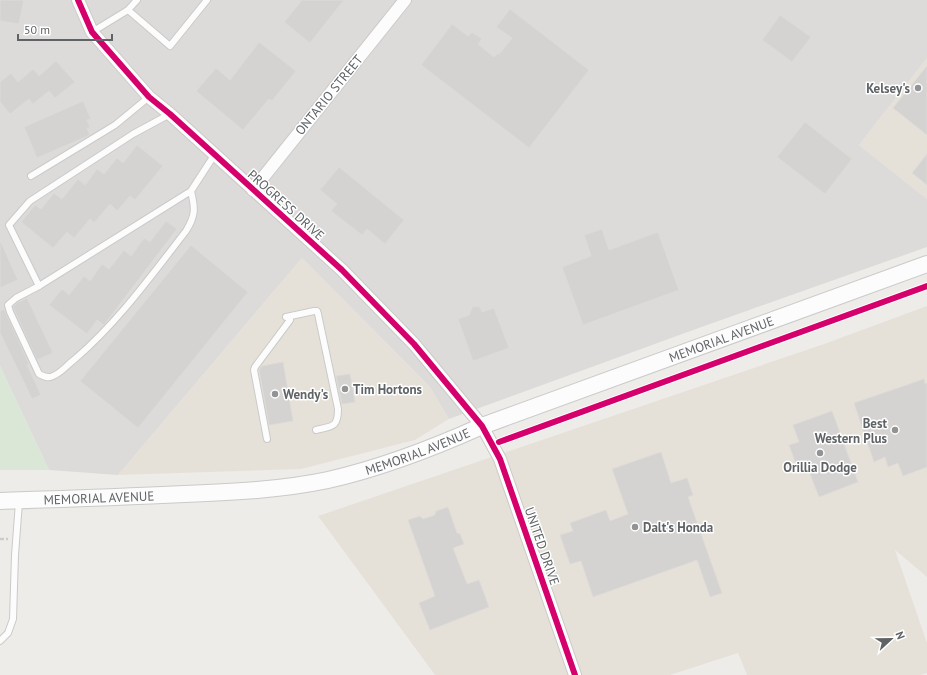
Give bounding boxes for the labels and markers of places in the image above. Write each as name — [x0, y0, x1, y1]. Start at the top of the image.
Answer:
place label: Kelsey's — [866, 80, 911, 97]
marker: Kelsey's — [913, 83, 923, 93]
place label: Tim Hortons — [353, 381, 423, 398]
marker: Tim Hortons — [340, 384, 350, 394]
place label: Wendy's — [283, 386, 329, 403]
marker: Wendy's — [270, 389, 280, 399]
place label: Best Western Plus — [815, 415, 888, 447]
marker: Best Western Plus — [890, 425, 900, 435]
marker: Orillia Dodge — [815, 448, 825, 458]
place label: Orillia Dodge — [783, 459, 857, 476]
place label: Dalt's Honda — [643, 519, 713, 536]
marker: Dalt's Honda — [630, 522, 640, 532]

